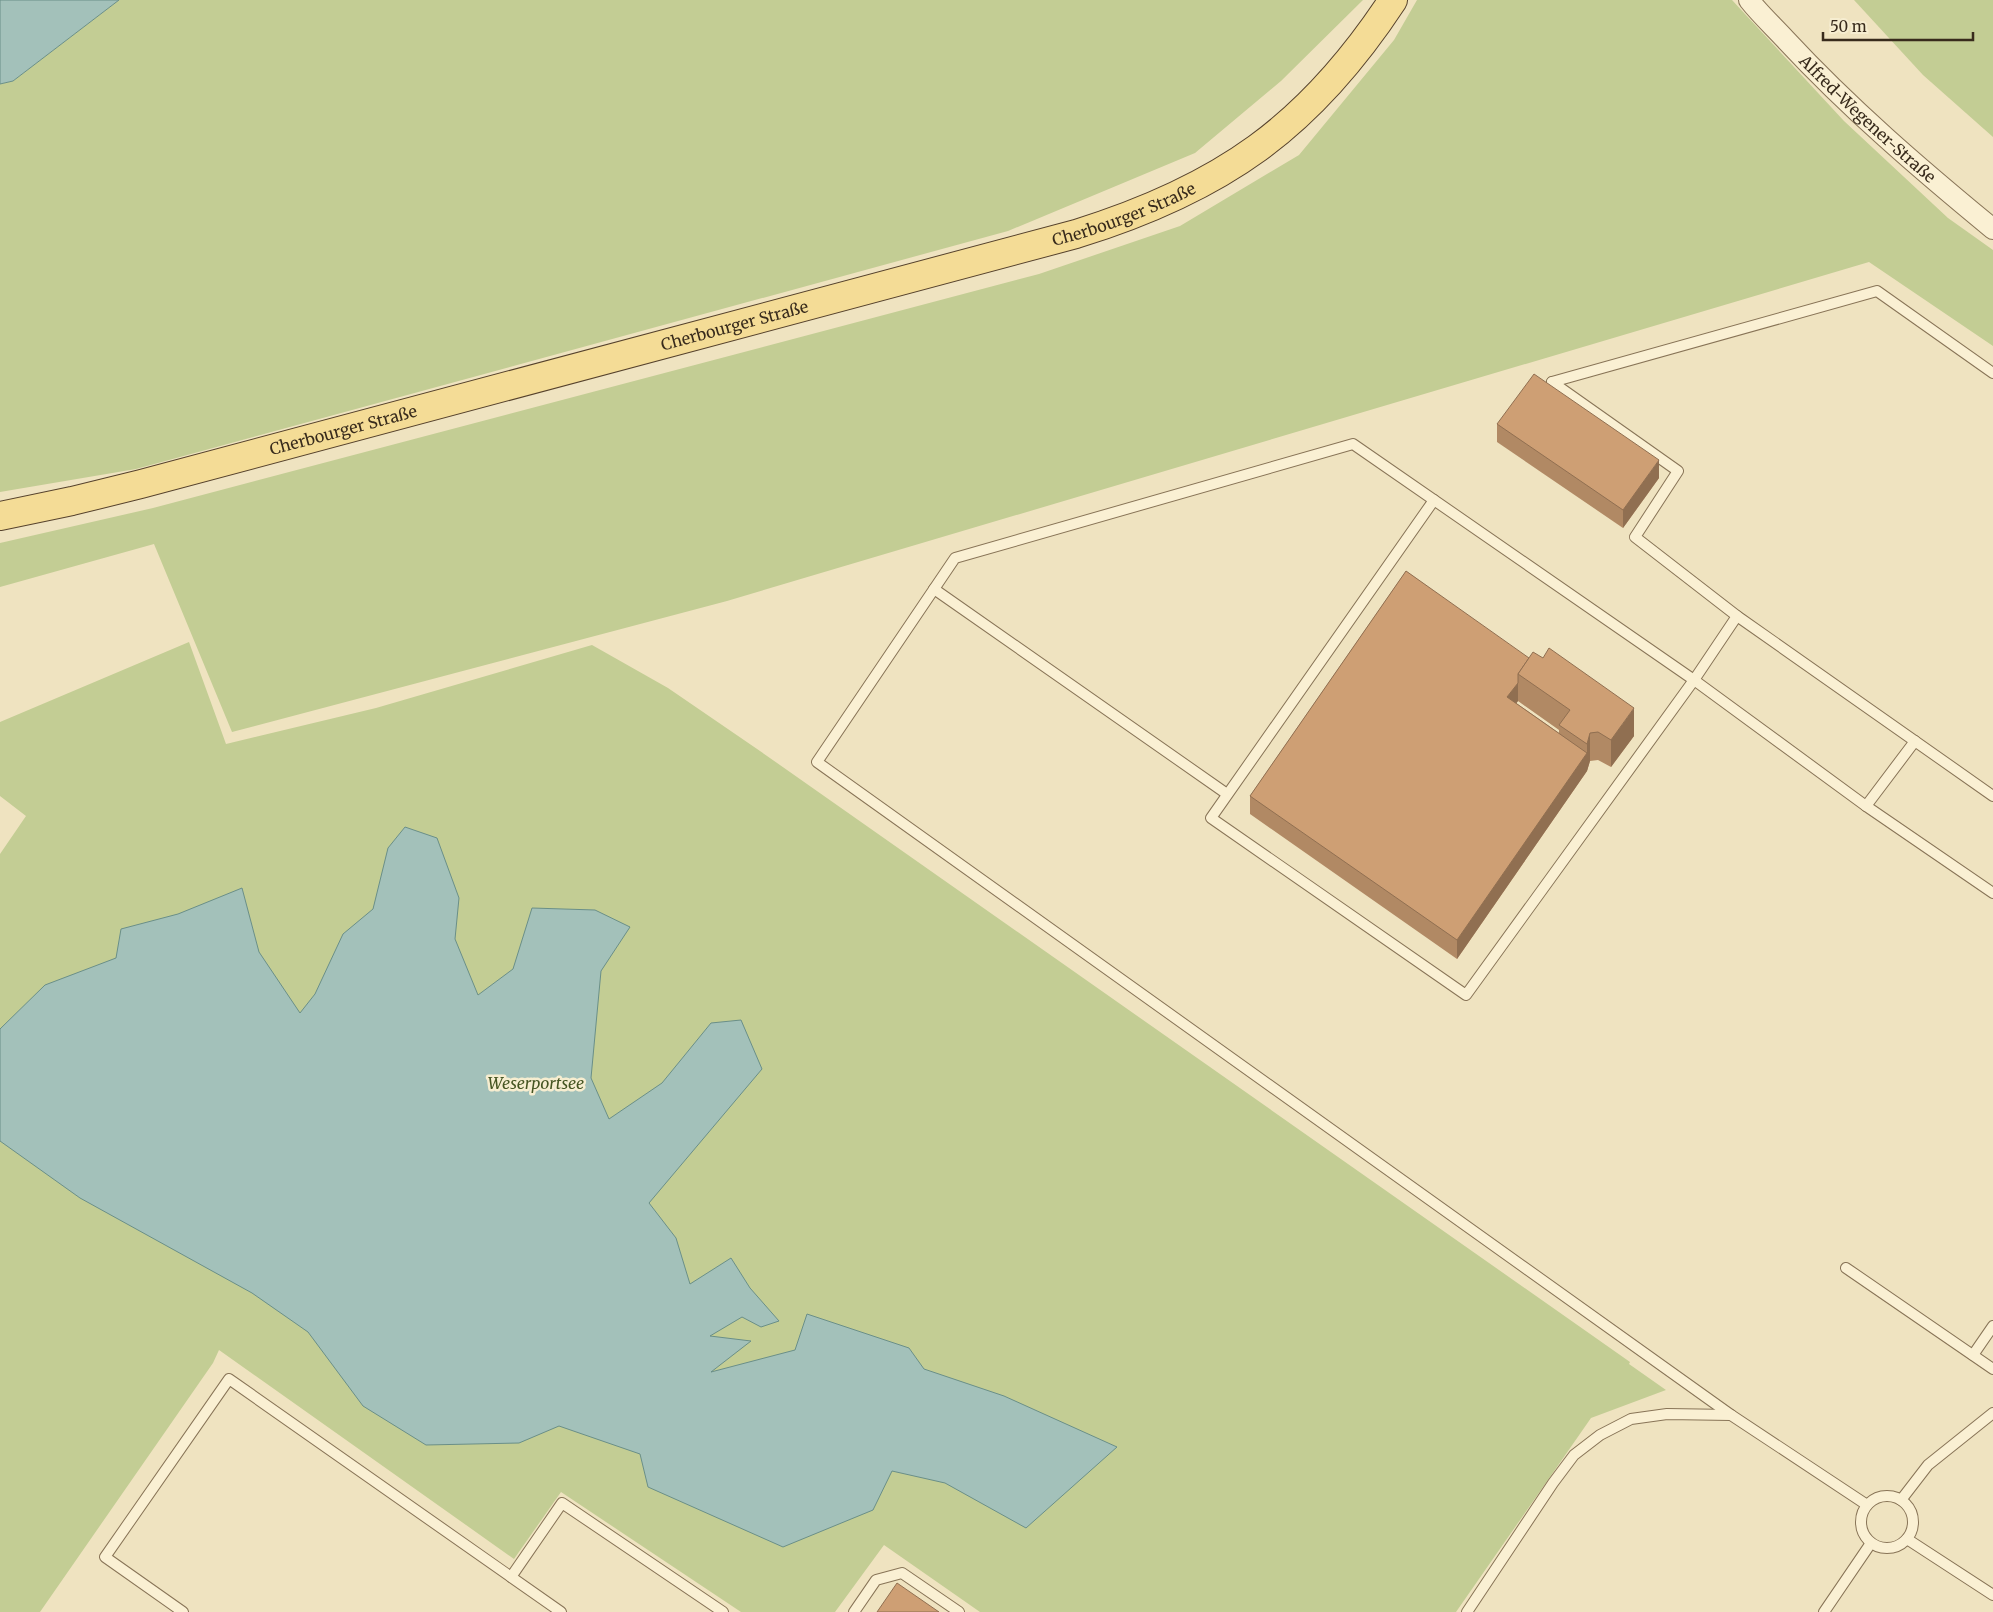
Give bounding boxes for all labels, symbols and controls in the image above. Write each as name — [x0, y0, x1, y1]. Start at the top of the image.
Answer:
scale bar — [1823, 10, 1973, 42]
text: 50 m — [1830, 17, 1867, 36]
street label: Alfred-Wegener-Straße — [1795, 50, 1940, 187]
street label: Cherbourger Straße — [1050, 178, 1199, 250]
street label: Cherbourger Straße — [659, 296, 810, 355]
street label: Cherbourger Straße — [267, 401, 419, 459]
park label: Weserportsee — [488, 1073, 584, 1093]

